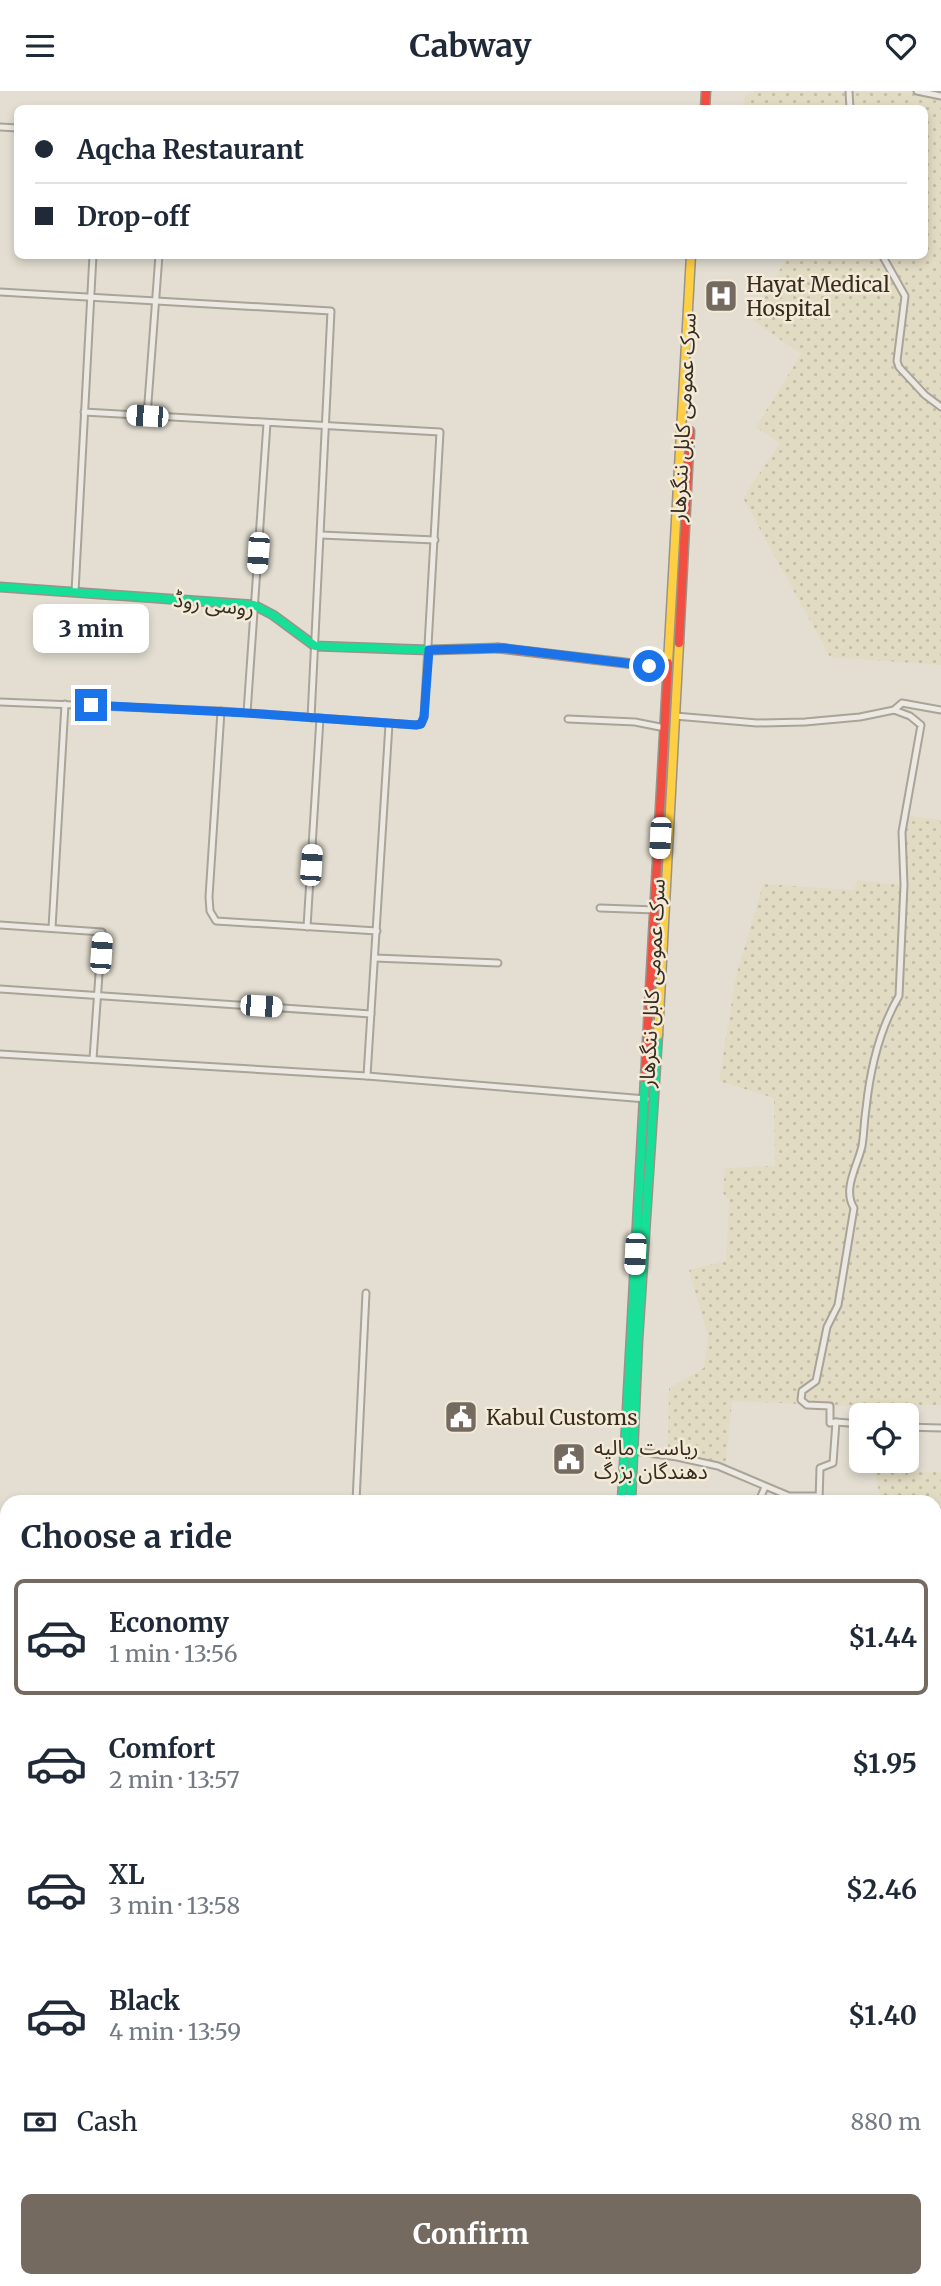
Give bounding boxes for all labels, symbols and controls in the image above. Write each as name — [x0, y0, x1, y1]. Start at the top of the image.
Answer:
text: Cabway — [409, 26, 532, 66]
icon: menu — [21, 27, 59, 65]
icon: heart — [882, 27, 920, 65]
text: Aqcha Restaurant — [77, 133, 304, 166]
text: Drop-off — [77, 200, 190, 233]
place label: Hayat Medical Hospital — [746, 271, 890, 322]
hospital icon: Hayat Medical Hospital — [702, 277, 740, 315]
street label: سرک عمومی کابل ننگرهار — [664, 312, 702, 523]
car — [126, 404, 169, 428]
car — [247, 531, 270, 575]
street label: روسی روڈ — [172, 586, 256, 622]
callout: 3 min — [33, 603, 149, 653]
text: 3 min — [58, 614, 124, 643]
route start — [633, 650, 665, 682]
route end — [75, 689, 107, 721]
car — [649, 816, 672, 860]
car — [300, 843, 323, 887]
street label: سرک عمومی کابل ننگرهار — [633, 878, 671, 1089]
car — [90, 931, 113, 975]
car — [240, 994, 283, 1018]
car — [624, 1232, 647, 1276]
public building icon: Kabul Customs — [442, 1398, 480, 1436]
map controls — [849, 1403, 919, 1473]
button: locate — [849, 1403, 919, 1473]
place label: Kabul Customs — [486, 1404, 637, 1431]
place label: ریاست مالیه دهندگان بزرگ — [594, 1434, 708, 1485]
public building icon: ریاست مالیه دهندگان بزرگ — [550, 1440, 588, 1478]
text: Choose a ride — [21, 1517, 232, 1557]
icon: car — [25, 1606, 88, 1669]
text: Economy — [109, 1606, 229, 1639]
text: $1.44 — [848, 1621, 917, 1654]
text: 1 min · 13:56 — [109, 1639, 238, 1668]
icon: car — [25, 1732, 88, 1795]
text: Comfort — [109, 1732, 215, 1765]
text: $1.95 — [852, 1747, 917, 1780]
text: 2 min · 13:57 — [109, 1765, 240, 1794]
icon: car — [25, 1858, 88, 1921]
text: XL — [109, 1858, 145, 1891]
text: $2.46 — [846, 1873, 917, 1906]
text: 3 min · 13:58 — [109, 1891, 240, 1920]
icon: car — [25, 1984, 88, 2047]
text: Black — [109, 1984, 180, 2017]
text: $1.40 — [848, 1999, 917, 2032]
text: 4 min · 13:59 — [109, 2017, 241, 2046]
icon: cash — [21, 2103, 59, 2141]
text: Cash — [77, 2105, 138, 2138]
text: 880 m — [851, 2107, 921, 2136]
button: Confirm — [21, 2194, 921, 2274]

